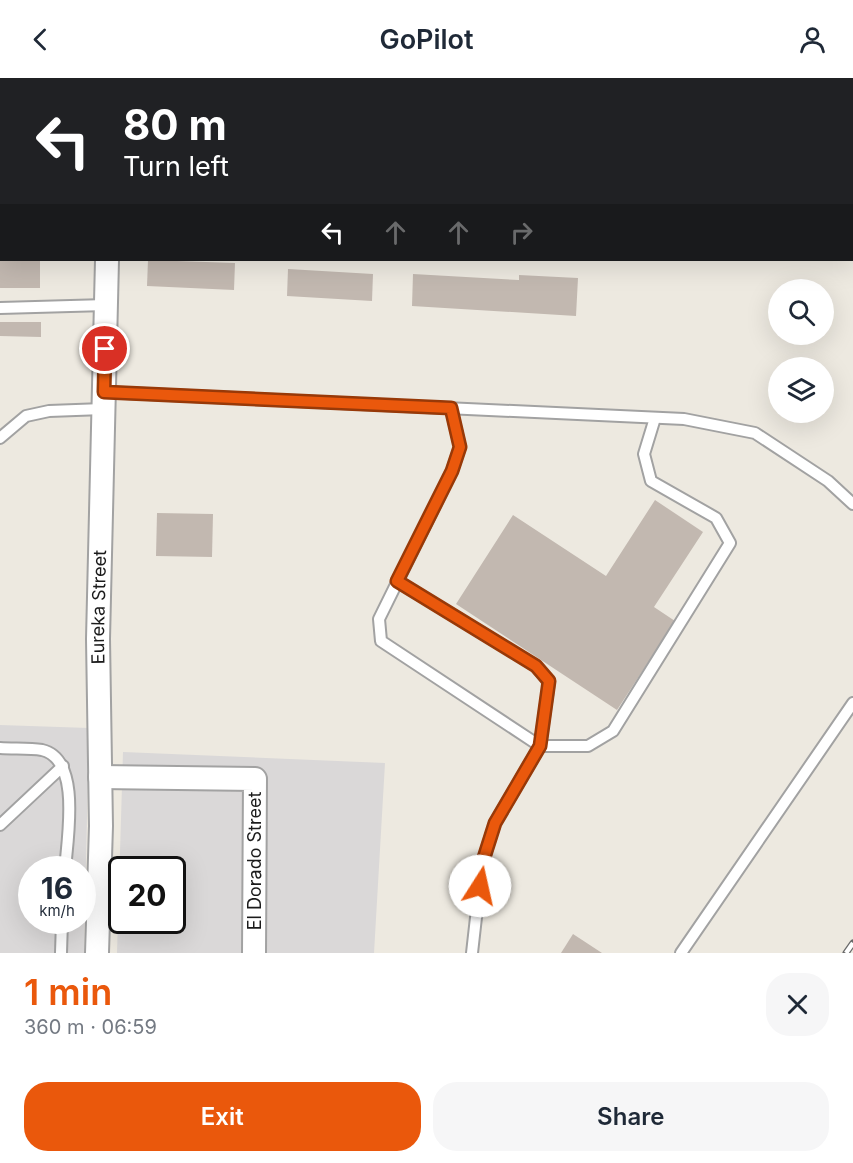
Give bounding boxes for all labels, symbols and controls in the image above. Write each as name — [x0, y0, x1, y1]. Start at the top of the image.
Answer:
icon: back — [24, 23, 57, 56]
text: GoPilot — [379, 23, 474, 56]
icon: person — [796, 23, 829, 56]
text: 80 m — [123, 99, 227, 150]
icon: left — [24, 102, 102, 180]
text: Turn left — [123, 150, 229, 183]
icon: left — [316, 216, 349, 249]
icon: ahead — [379, 216, 412, 249]
icon: ahead — [442, 216, 475, 249]
icon: right — [505, 216, 538, 249]
map controls — [768, 279, 834, 423]
button: search — [768, 279, 834, 345]
pin — [79, 323, 130, 374]
icon: arrive — [88, 332, 121, 365]
button: layers — [768, 357, 834, 423]
street label: Eureka Street — [87, 550, 110, 664]
street label: El Dorado Street — [244, 792, 265, 930]
position arrow — [448, 854, 512, 918]
speed limit sign: 20 — [108, 856, 186, 934]
text: 16 — [41, 870, 73, 906]
text: km/h — [39, 901, 75, 920]
text: 1 min — [24, 970, 112, 1014]
button: close — [766, 973, 829, 1036]
text: 360 m · 06:59 — [24, 1015, 157, 1039]
button: Exit — [24, 1082, 421, 1151]
button: Share — [433, 1082, 829, 1151]

